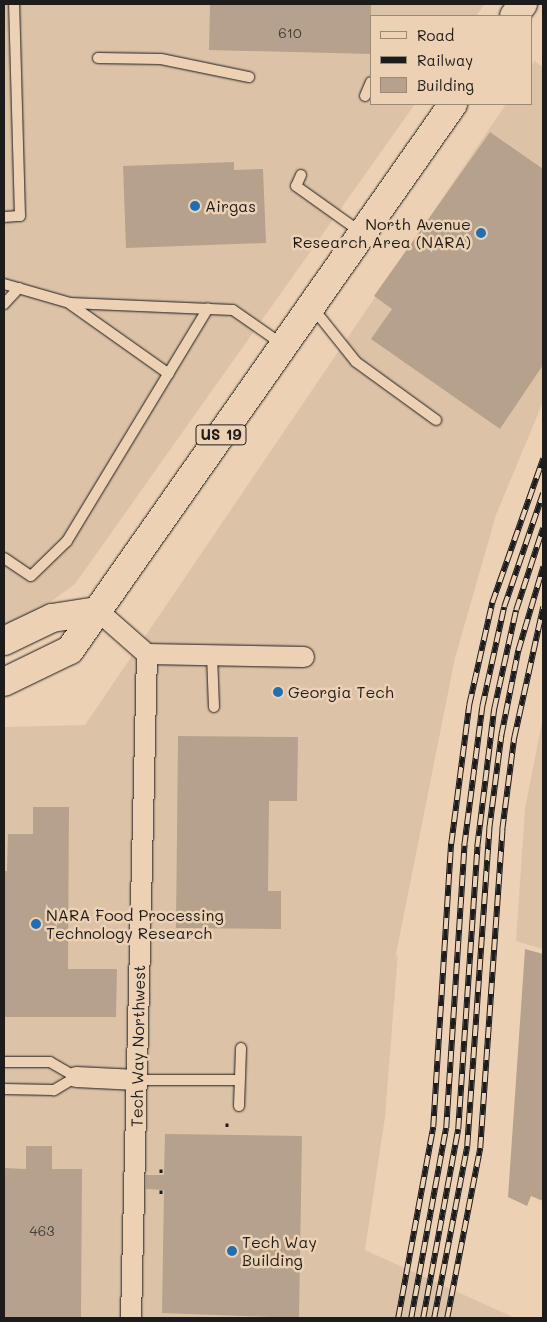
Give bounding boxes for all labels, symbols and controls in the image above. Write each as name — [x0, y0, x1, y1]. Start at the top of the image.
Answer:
legend — [370, 15, 532, 105]
house number: 610 — [278, 25, 302, 41]
text: Road — [417, 25, 454, 45]
text: Railway — [417, 50, 473, 70]
text: Building — [417, 75, 474, 95]
place label: Airgas — [205, 196, 256, 216]
marker: Airgas — [189, 200, 201, 212]
place label: North Avenue Research Area (NARA) — [292, 214, 471, 252]
marker: North Avenue Research Area (NARA) — [475, 227, 487, 239]
road number: US 19 — [195, 422, 247, 448]
place label: Georgia Tech — [288, 682, 394, 702]
marker: Georgia Tech — [272, 686, 284, 698]
place label: NARA Food Processing Technology Research — [46, 905, 224, 943]
marker: NARA Food Processing Technology Research — [30, 918, 42, 930]
street label: Tech Way Northwest — [127, 965, 149, 1127]
house number: 463 — [30, 1223, 54, 1239]
place label: Tech Way Building — [242, 1232, 317, 1270]
marker: Tech Way Building — [226, 1245, 238, 1257]

